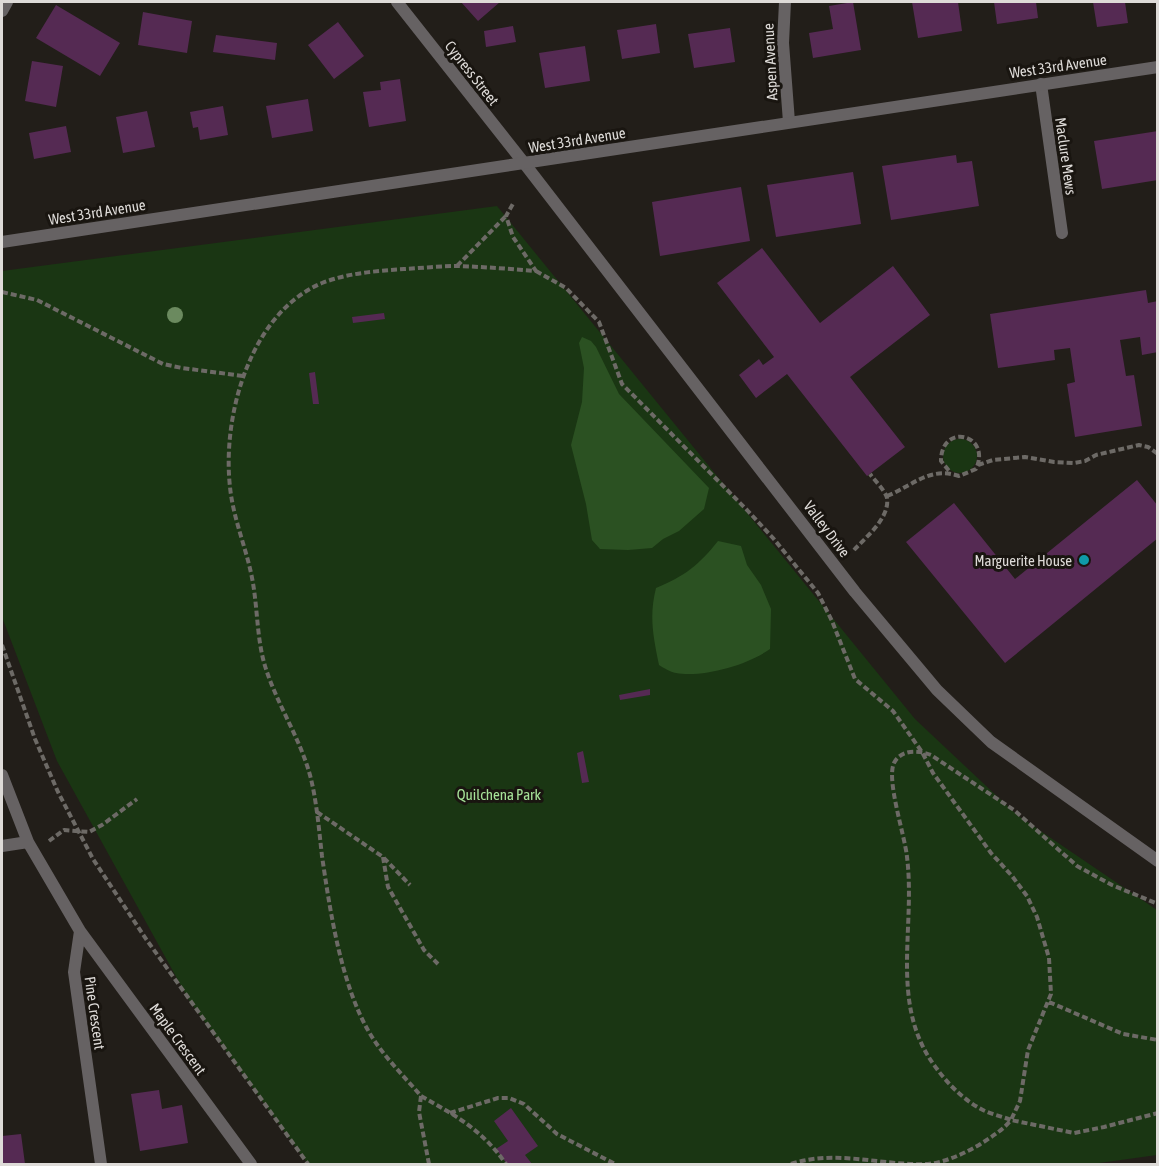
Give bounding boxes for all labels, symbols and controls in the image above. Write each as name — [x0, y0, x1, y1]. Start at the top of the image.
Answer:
street label: Aspen Avenue — [759, 23, 781, 101]
street label: Cypress Street — [442, 37, 502, 109]
street label: West 33rd Avenue — [1008, 51, 1108, 81]
street label: Maclure Mews — [1052, 116, 1080, 196]
street label: West 33rd Avenue — [527, 124, 627, 156]
street label: West 33rd Avenue — [47, 196, 147, 228]
street label: Valley Drive — [800, 498, 854, 560]
place label: Marguerite House — [974, 552, 1072, 569]
marker: Marguerite House — [1077, 553, 1091, 567]
park label: Quilchena Park — [457, 786, 542, 803]
street label: Pine Crescent — [81, 975, 109, 1051]
street label: Maple Crescent — [146, 1000, 210, 1078]

